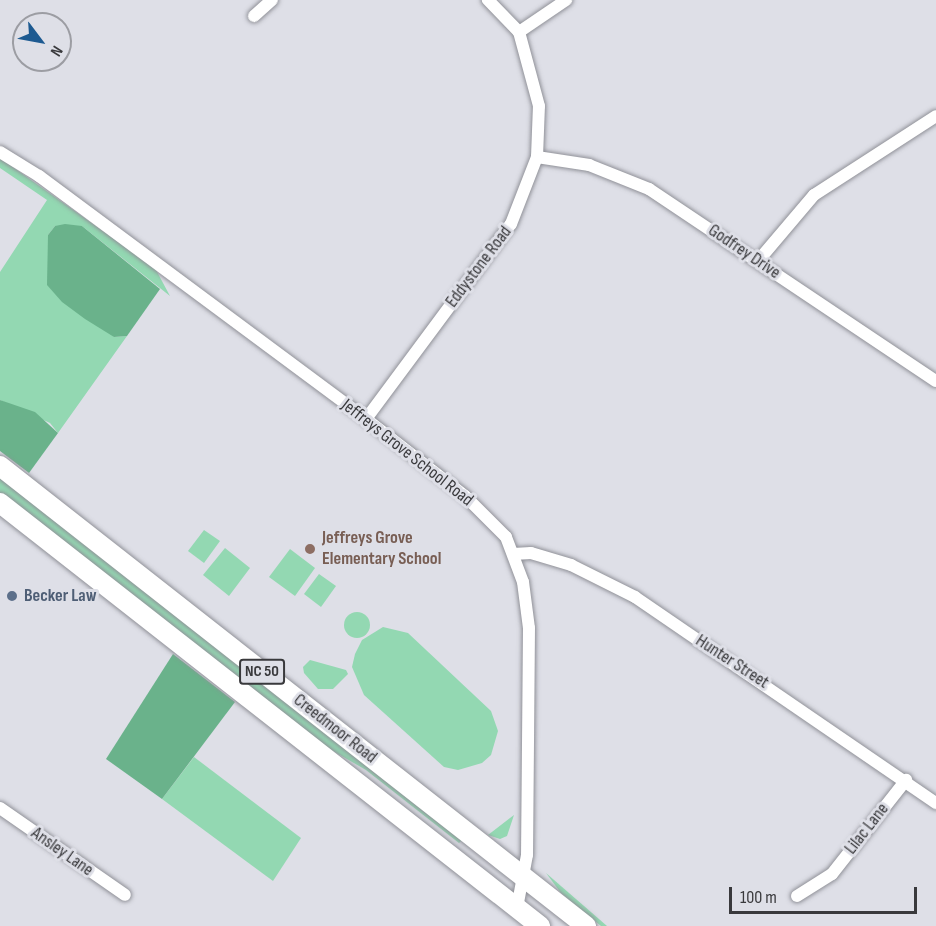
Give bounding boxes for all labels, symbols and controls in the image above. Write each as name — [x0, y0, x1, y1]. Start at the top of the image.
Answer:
north arrow — [12, 12, 72, 72]
text: N — [46, 42, 66, 59]
street label: Godfrey Drive — [704, 220, 784, 284]
street label: Eddystone Road — [441, 222, 517, 312]
street label: Jeffreys Grove School Road — [337, 395, 477, 511]
place label: Jeffreys Grove Elementary School — [322, 528, 441, 570]
marker: Jeffreys Grove Elementary School — [303, 542, 317, 556]
place label: Becker Law — [24, 585, 96, 607]
marker: Becker Law — [5, 589, 19, 603]
street label: Hunter Street — [691, 630, 773, 694]
road number: NC 50 — [238, 659, 286, 685]
street label: Creedmoor Road — [289, 690, 381, 768]
street label: Lilac Lane — [840, 799, 894, 859]
street label: Ansley Lane — [27, 823, 97, 881]
scale bar — [732, 875, 920, 913]
text: 100 m — [740, 887, 777, 908]

